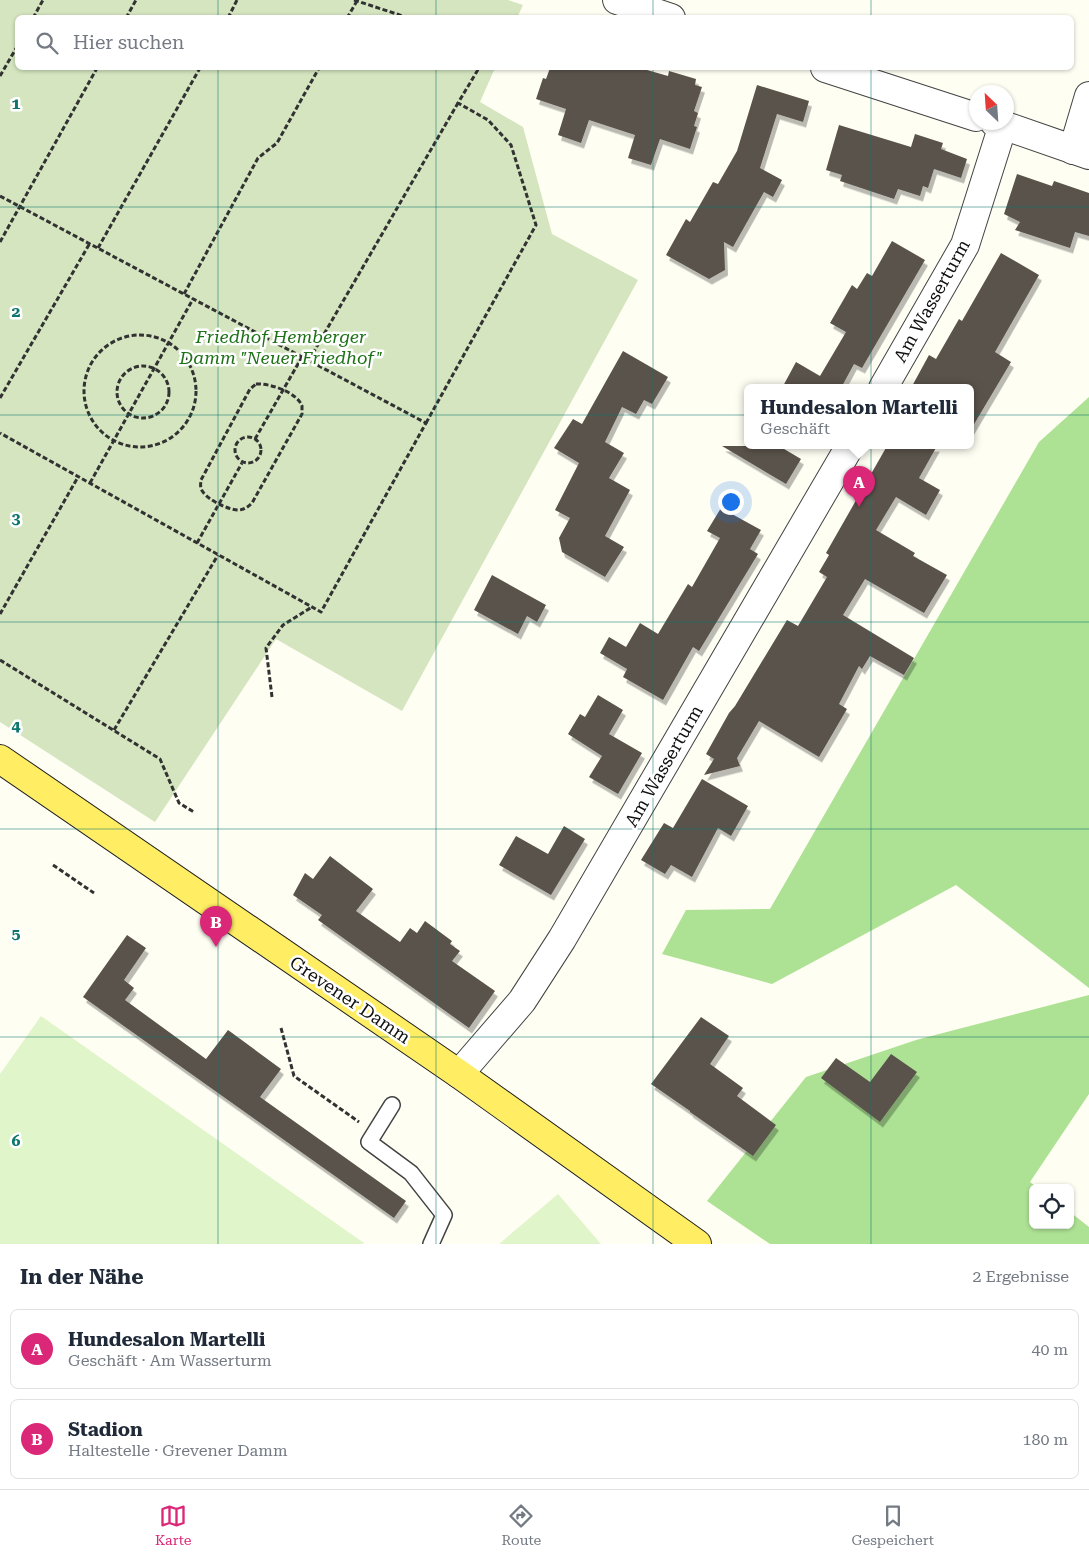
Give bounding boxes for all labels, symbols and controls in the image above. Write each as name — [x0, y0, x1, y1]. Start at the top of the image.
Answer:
search box — [15, 15, 1074, 70]
icon: search — [33, 29, 61, 57]
text: Hier suchen — [73, 31, 184, 54]
north arrow — [969, 85, 1014, 130]
text: 1 — [12, 94, 21, 113]
street label: Am Wasserturm — [889, 236, 974, 366]
text: 2 — [12, 302, 21, 321]
park label: Friedhof Hemberger Damm "Neuer Friedhof" — [178, 326, 383, 368]
popup — [744, 384, 974, 449]
text: Hundesalon Martelli — [760, 396, 958, 419]
text: Geschäft — [760, 419, 830, 438]
pin: A — [843, 466, 875, 507]
your location — [718, 489, 744, 515]
text: 3 — [12, 509, 21, 528]
street label: Am Wasserturm — [620, 701, 707, 830]
text: 4 — [12, 716, 21, 735]
pin: B — [200, 906, 232, 947]
text: 5 — [12, 924, 21, 943]
street label: Grevener Damm — [286, 951, 415, 1048]
text: 6 — [12, 1131, 21, 1150]
map controls — [1029, 1184, 1074, 1229]
button: locate — [1029, 1184, 1074, 1229]
text: In der Nähe — [20, 1265, 143, 1289]
text: 2 Ergebnisse — [972, 1267, 1069, 1286]
text: Hundesalon Martelli — [68, 1328, 265, 1351]
text: A — [31, 1340, 43, 1359]
text: 40 m — [1031, 1340, 1068, 1359]
text: Geschäft · Am Wasserturm — [68, 1351, 272, 1370]
text: Stadion — [68, 1418, 143, 1441]
text: B — [31, 1430, 43, 1449]
text: 180 m — [1022, 1430, 1068, 1449]
text: Haltestelle · Grevener Damm — [68, 1441, 287, 1460]
tab: Karte — [155, 1502, 191, 1548]
tab: Route — [502, 1502, 541, 1548]
tab: Gespeichert — [851, 1502, 934, 1548]

